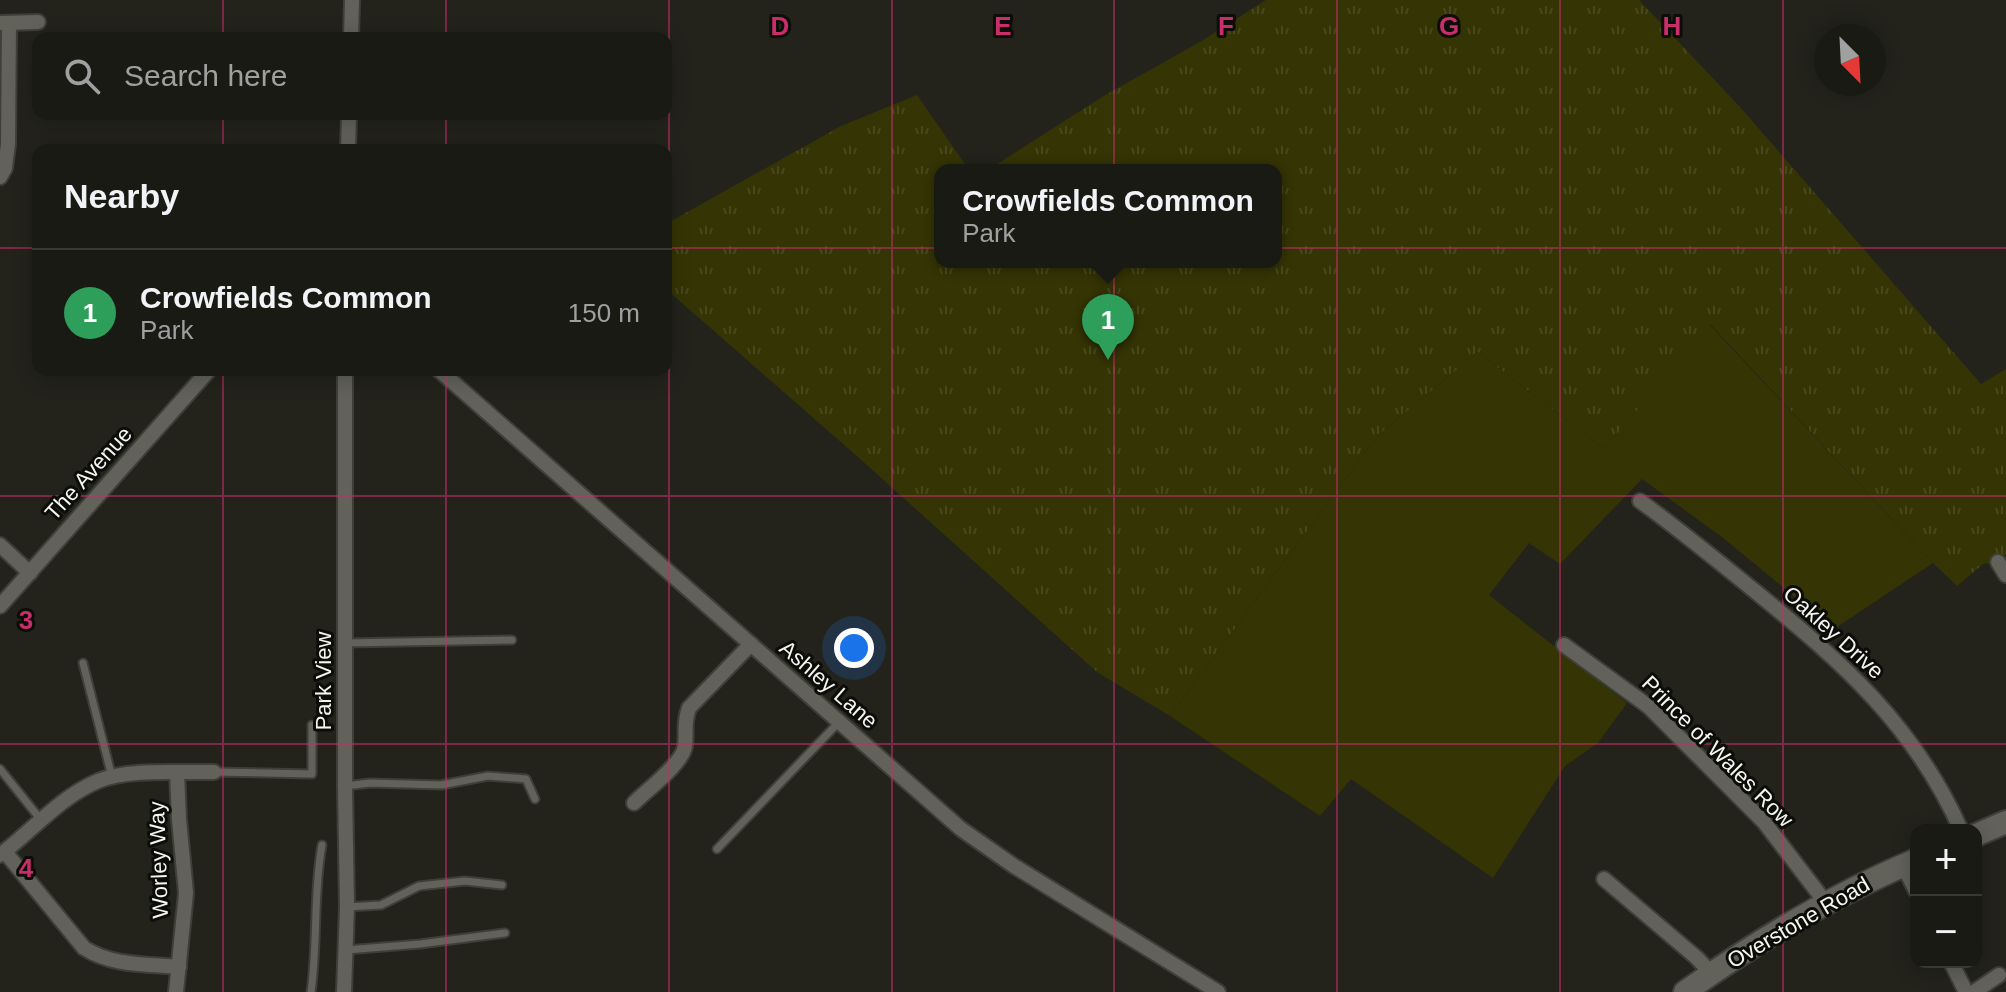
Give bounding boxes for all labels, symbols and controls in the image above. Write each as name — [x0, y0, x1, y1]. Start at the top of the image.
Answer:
text: D — [771, 11, 789, 41]
text: E — [994, 11, 1012, 41]
text: F — [1218, 11, 1234, 41]
text: G — [1439, 11, 1459, 41]
text: H — [1663, 11, 1681, 41]
north arrow — [1814, 24, 1886, 96]
search box — [32, 32, 672, 120]
icon: search — [60, 54, 104, 98]
text: Search here — [124, 59, 287, 92]
popup — [934, 164, 1282, 268]
text: Nearby — [64, 177, 179, 215]
text: Crowfields Common — [962, 184, 1254, 217]
text: Park — [962, 218, 1016, 248]
text: Crowfields Common — [140, 281, 432, 314]
pin: 1 — [1082, 294, 1134, 360]
text: 1 — [83, 298, 97, 328]
text: 150 m — [568, 298, 640, 328]
text: Park — [140, 315, 193, 345]
street label: The Avenue — [40, 421, 137, 525]
street label: Oakley Drive — [1779, 581, 1889, 684]
text: 3 — [19, 605, 33, 635]
your location — [834, 628, 874, 668]
street label: Park View — [311, 632, 336, 730]
street label: Ashley Lane — [775, 635, 883, 734]
street label: Prince of Wales Row — [1637, 671, 1798, 832]
street label: Worley Way — [144, 801, 173, 919]
map controls — [1910, 824, 1982, 968]
button: + — [1910, 824, 1982, 896]
text: 4 — [19, 853, 34, 883]
street label: Overstone Road — [1723, 872, 1874, 973]
button: − — [1910, 896, 1982, 968]

